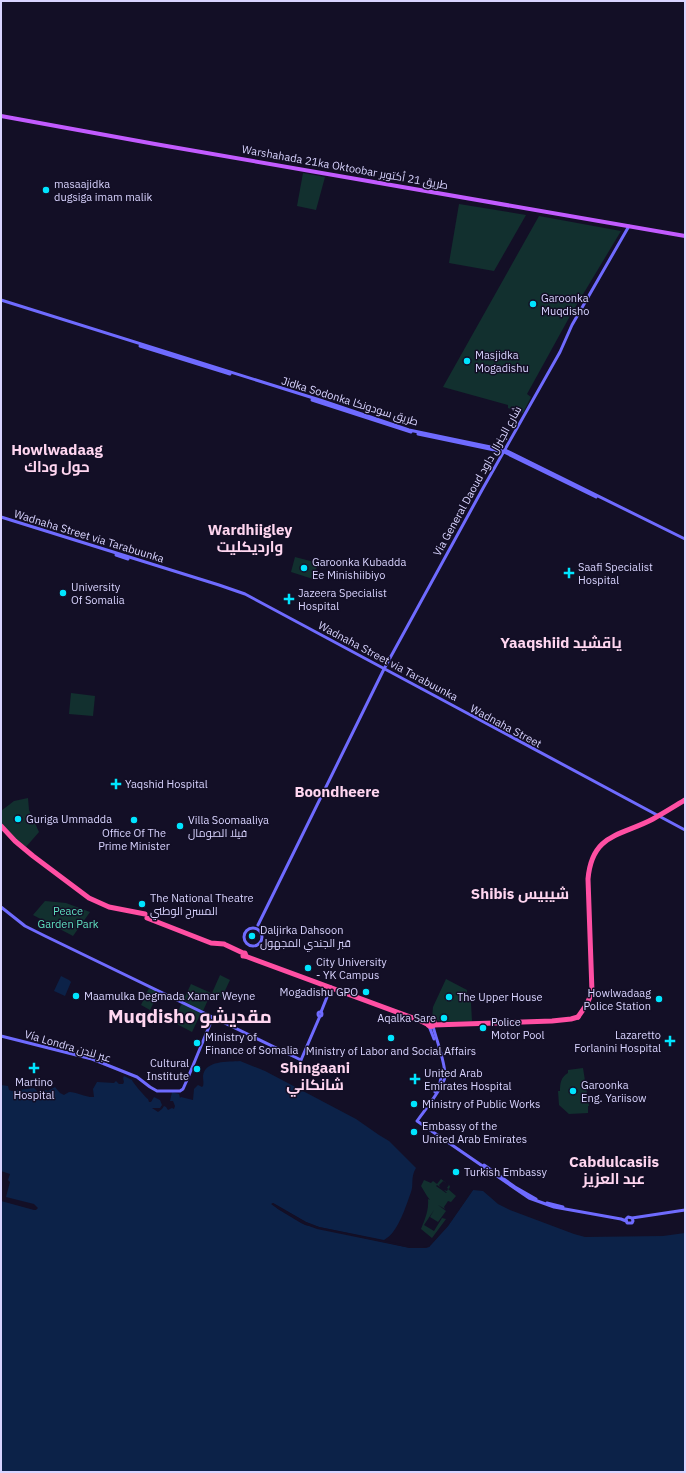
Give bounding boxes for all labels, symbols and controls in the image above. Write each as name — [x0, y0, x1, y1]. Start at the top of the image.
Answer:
street label: Warshahada 21ka Oktoobar طريق 21 أكتوبر — [241, 142, 449, 192]
place label: masaajidka dugsiga imam malik — [54, 177, 152, 204]
marker: masaajidka dugsiga imam malik — [41, 185, 51, 195]
place label: Garoonka Muqdisho — [541, 291, 589, 318]
marker: Garoonka Muqdisho — [528, 299, 538, 309]
place label: Masjidka Mogadishu — [475, 348, 529, 375]
marker: Masjidka Mogadishu — [462, 356, 472, 366]
street label: Jidka Sodonka طريق سودونكا — [280, 373, 420, 429]
street label: Via General Daoud شارع الجنرال داود — [430, 403, 525, 559]
district label: Howlwadaag حول وداك — [11, 440, 104, 476]
street label: Wadnaha Street via Tarabuunka — [12, 506, 166, 566]
district label: Wardhiigley وارديكليت — [208, 520, 292, 556]
place label: Garoonka Kubadda Ee Minishiibiyo — [312, 555, 406, 582]
place label: Saafi Specialist Hospital — [578, 560, 653, 587]
marker: Garoonka Kubadda Ee Minishiibiyo — [299, 563, 309, 573]
marker: Saafi Specialist Hospital — [563, 567, 575, 579]
place label: University Of Somalia — [71, 580, 125, 607]
place label: Jazeera Specialist Hospital — [298, 586, 387, 613]
marker: University Of Somalia — [58, 588, 68, 598]
marker: Jazeera Specialist Hospital — [283, 593, 295, 605]
street label: Wadnaha Street via Tarabuunka — [316, 618, 460, 704]
district label: Yaaqshiid ياقشيد — [500, 633, 622, 652]
street label: Wadnaha Street — [468, 701, 544, 751]
place label: Yaqshid Hospital — [125, 777, 208, 791]
marker: Yaqshid Hospital — [110, 778, 122, 790]
district label: Boondheere — [294, 782, 380, 801]
place label: Guriga Ummadda — [26, 812, 112, 826]
place label: Villa Soomaaliya فيلا الصومال — [188, 813, 269, 840]
marker: Guriga Ummadda — [13, 814, 23, 824]
marker: Office Of The Prime Minister — [129, 815, 139, 825]
marker: Villa Soomaaliya فيلا الصومال — [175, 821, 185, 831]
place label: Office Of The Prime Minister — [98, 826, 170, 853]
district label: Shibis شيبيس — [471, 884, 569, 903]
place label: The National Theatre المسرح الوطني — [150, 891, 254, 920]
marker: The National Theatre المسرح الوطني — [137, 899, 147, 909]
park label: Peace Garden Park — [37, 904, 99, 931]
place label: Daljirka Dahsoon قبر الجندي المجهول — [260, 923, 351, 952]
marker: Daljirka Dahsoon قبر الجندي المجهول — [247, 931, 257, 941]
place label: City University - YK Campus — [316, 955, 387, 982]
marker: City University - YK Campus — [303, 963, 313, 973]
place label: Mogadishu GPO — [280, 985, 358, 999]
place label: Howlwadaag Police Station — [583, 986, 651, 1013]
marker: Mogadishu GPO — [361, 987, 371, 997]
place label: Maamulka Degmada Xamar Weyne — [84, 989, 255, 1003]
place label: The Upper House — [457, 990, 543, 1004]
marker: Maamulka Degmada Xamar Weyne — [71, 991, 81, 1001]
marker: The Upper House — [444, 992, 454, 1002]
marker: Howlwadaag Police Station — [654, 994, 664, 1004]
district label: Muqdisho مقديشو — [108, 1004, 272, 1028]
place label: Aqalka Sare — [377, 1011, 436, 1025]
marker: Aqalka Sare — [439, 1013, 449, 1023]
place label: Police Motor Pool — [491, 1015, 544, 1042]
marker: Police Motor Pool — [478, 1023, 488, 1033]
street label: Vía Londra عبر لندن — [23, 1027, 113, 1065]
place label: Lazaretto Forlanini Hospital — [574, 1028, 661, 1055]
place label: Ministry of Finance of Somalia — [205, 1030, 298, 1057]
marker: Ministry of Labor and Social Affairs — [386, 1033, 396, 1043]
marker: Lazaretto Forlanini Hospital — [664, 1035, 676, 1047]
marker: Ministry of Finance of Somalia — [192, 1038, 202, 1048]
place label: Ministry of Labor and Social Affairs — [306, 1044, 476, 1058]
place label: Cultural Institute — [146, 1056, 189, 1083]
district label: Shingaani شانكاني — [280, 1058, 350, 1097]
marker: Martino Hospital — [28, 1062, 40, 1074]
marker: Cultural Institute — [192, 1064, 202, 1074]
place label: United Arab Emirates Hospital — [424, 1066, 512, 1093]
marker: United Arab Emirates Hospital — [409, 1073, 421, 1085]
place label: Martino Hospital — [13, 1075, 55, 1102]
place label: Garoonka Eng. Yariisow — [581, 1078, 647, 1105]
marker: Garoonka Eng. Yariisow — [568, 1086, 578, 1096]
place label: Ministry of Public Works — [422, 1097, 540, 1111]
marker: Ministry of Public Works — [409, 1099, 419, 1109]
place label: Embassy of the United Arab Emirates — [422, 1119, 527, 1146]
marker: Embassy of the United Arab Emirates — [409, 1127, 419, 1137]
district label: Cabdulcasiis عبد العزيز — [569, 1152, 659, 1188]
place label: Turkish Embassy — [464, 1165, 547, 1179]
marker: Turkish Embassy — [451, 1167, 461, 1177]

